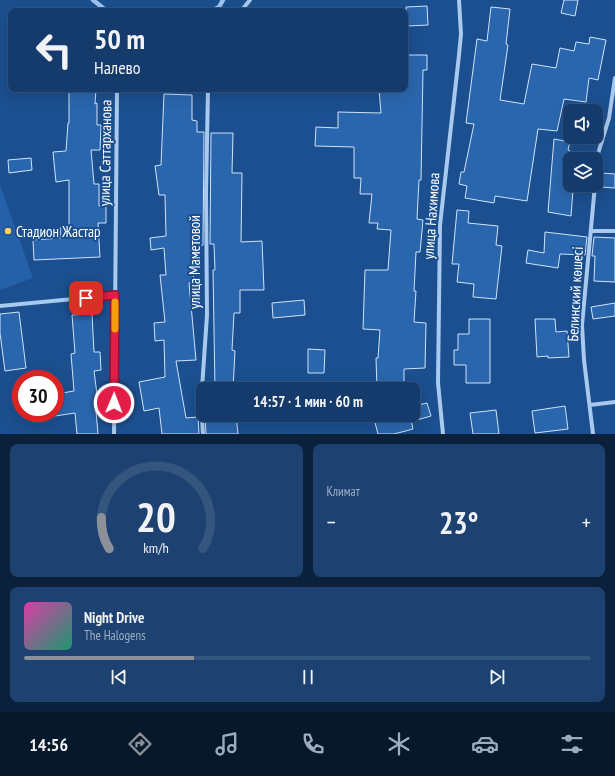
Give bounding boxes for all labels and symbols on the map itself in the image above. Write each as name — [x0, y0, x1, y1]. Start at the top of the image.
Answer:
street label: улица Саттарханова — [95, 100, 115, 206]
street label: улица Нахимова — [418, 172, 444, 260]
street label: улица Маметовой — [185, 215, 204, 309]
place label: Стадион Жастар — [16, 222, 101, 241]
marker: Стадион Жастар — [3, 226, 13, 236]
street label: Белинский көшесi — [563, 246, 587, 342]
pin — [69, 281, 103, 315]
speed limit sign: 30 — [12, 370, 64, 422]
position arrow — [93, 382, 135, 424]

